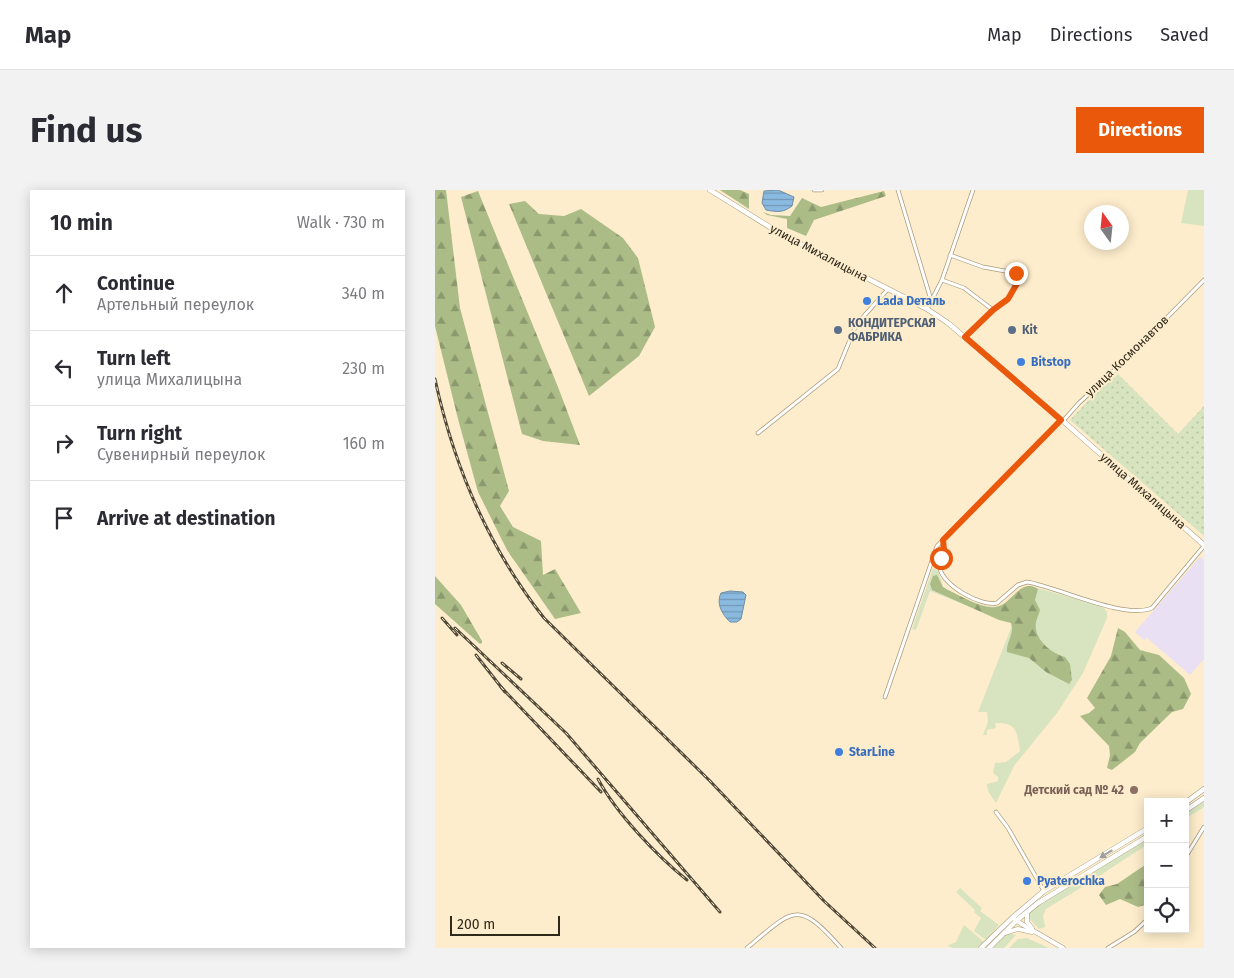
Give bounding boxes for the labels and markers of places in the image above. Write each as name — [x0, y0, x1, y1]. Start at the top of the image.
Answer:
place label: Lada Dеталь — [877, 294, 946, 308]
marker: Lada Dеталь — [861, 295, 873, 307]
place label: КОНДИТЕРСКАЯ ФАБРИКА — [848, 316, 936, 344]
place label: Kit — [1022, 323, 1038, 337]
marker: КОНДИТЕРСКАЯ ФАБРИКА — [832, 324, 844, 336]
marker: Kit — [1006, 324, 1018, 336]
place label: Bitstop — [1031, 355, 1071, 369]
marker: Bitstop — [1015, 356, 1027, 368]
place label: StarLine — [849, 745, 895, 759]
marker: StarLine — [833, 746, 845, 758]
place label: Детский сад № 42 — [1024, 783, 1124, 797]
marker: Детский сад № 42 — [1128, 784, 1140, 796]
place label: Pyaterochka — [1037, 874, 1105, 888]
marker: Pyaterochka — [1021, 875, 1033, 887]

